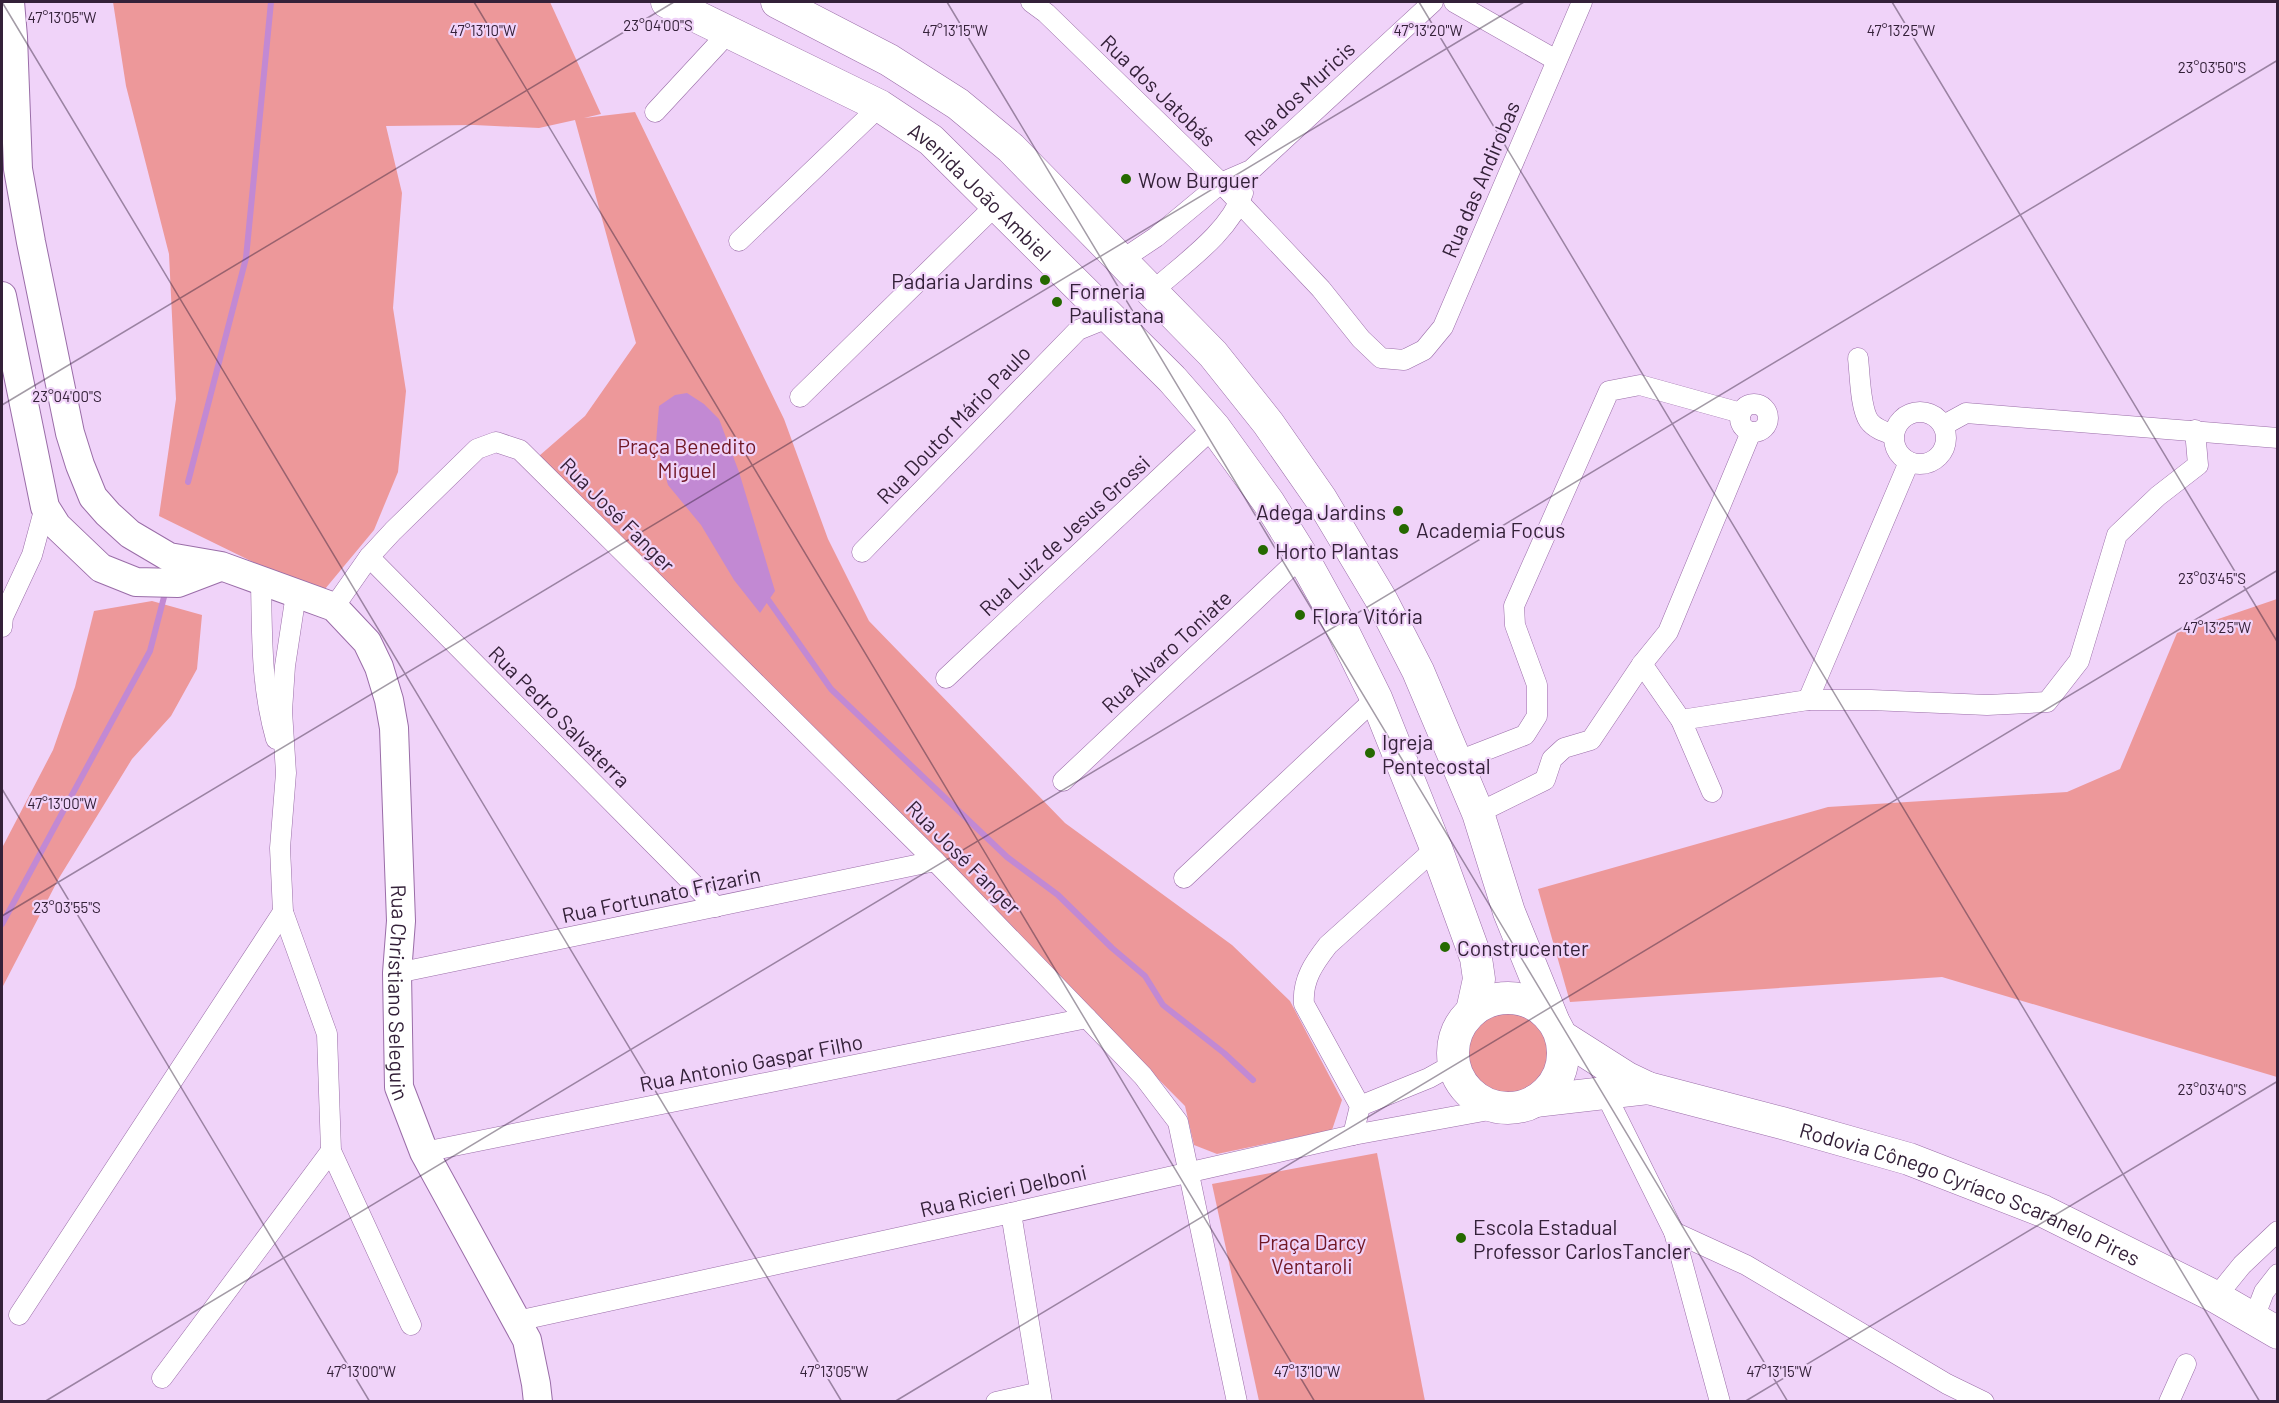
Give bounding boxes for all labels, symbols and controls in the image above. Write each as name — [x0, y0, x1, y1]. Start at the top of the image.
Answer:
text: 47°13'05"W — [28, 8, 96, 26]
text: 23°04'00"S — [623, 16, 693, 34]
text: 47°13'10"W — [450, 21, 516, 39]
text: 47°13'15"W — [922, 21, 988, 39]
text: 47°13'20"W — [1393, 21, 1463, 39]
text: 47°13'25"W — [1867, 21, 1935, 39]
street label: Rua dos Jatobás — [1096, 29, 1222, 151]
street label: Rua dos Muricis — [1239, 35, 1359, 151]
text: 23°03'50"S — [2178, 58, 2246, 76]
street label: Rua das Andirobas — [1436, 97, 1524, 261]
street label: Avenida João Ambiel — [904, 116, 1057, 265]
place label: Wow Burguer — [1138, 167, 1259, 192]
marker: Wow Burguer — [1119, 172, 1133, 186]
place label: Padaria Jardins — [891, 268, 1033, 293]
marker: Padaria Jardins — [1038, 273, 1052, 287]
place label: Forneria Paulistana — [1069, 278, 1164, 327]
marker: Forneria Paulistana — [1050, 295, 1064, 309]
street label: Rua Doutor Mário Paulo — [871, 340, 1035, 508]
text: 23°04'00"S — [32, 387, 102, 405]
park label: Praça Benedito Miguel — [618, 433, 756, 482]
street label: Rua Luiz de Jesus Grossi — [974, 450, 1154, 620]
street label: Rua José Fanger — [556, 452, 681, 577]
place label: Adega Jardins — [1256, 499, 1386, 524]
marker: Adega Jardins — [1391, 504, 1405, 518]
place label: Academia Focus — [1416, 517, 1565, 542]
marker: Academia Focus — [1397, 522, 1411, 536]
place label: Horto Plantas — [1275, 538, 1399, 563]
marker: Horto Plantas — [1256, 543, 1270, 557]
text: 23°03'45"S — [2178, 569, 2246, 587]
street label: Rua Álvaro Toniate — [1096, 585, 1236, 717]
place label: Flora Vitória — [1312, 603, 1423, 628]
marker: Flora Vitória — [1293, 608, 1307, 622]
text: 47°13'25"W — [2183, 618, 2251, 636]
street label: Rua Pedro Salvaterra — [484, 640, 636, 792]
place label: Igreja Pentecostal — [1382, 729, 1491, 778]
marker: Igreja Pentecostal — [1363, 746, 1377, 760]
text: 47°13'00"W — [27, 794, 97, 812]
street label: Rua José Fanger — [902, 795, 1027, 920]
street label: Rua Fortunato Frizarin — [559, 861, 763, 927]
street label: Rua Christiano Seleguin — [384, 884, 415, 1103]
text: 23°03'55"S — [33, 898, 101, 916]
place label: Construcenter — [1457, 935, 1589, 960]
marker: Construcenter — [1438, 940, 1452, 954]
street label: Rua Antonio Gaspar Filho — [637, 1028, 865, 1096]
text: 23°03'40"S — [2178, 1080, 2246, 1098]
street label: Rodovia Cônego Cyríaco Scaranelo Pires — [1797, 1116, 2145, 1270]
street label: Rua Ricieri Delboni — [917, 1159, 1089, 1221]
place label: Escola Estadual Professor CarlosTancler — [1473, 1214, 1691, 1263]
park label: Praça Darcy Ventaroli — [1258, 1229, 1366, 1278]
marker: Escola Estadual Professor CarlosTancler — [1454, 1231, 1468, 1245]
text: 47°13'00"W — [326, 1362, 396, 1380]
text: 47°13'05"W — [800, 1362, 868, 1380]
text: 47°13'10"W — [1274, 1362, 1340, 1380]
text: 47°13'15"W — [1746, 1362, 1812, 1380]

